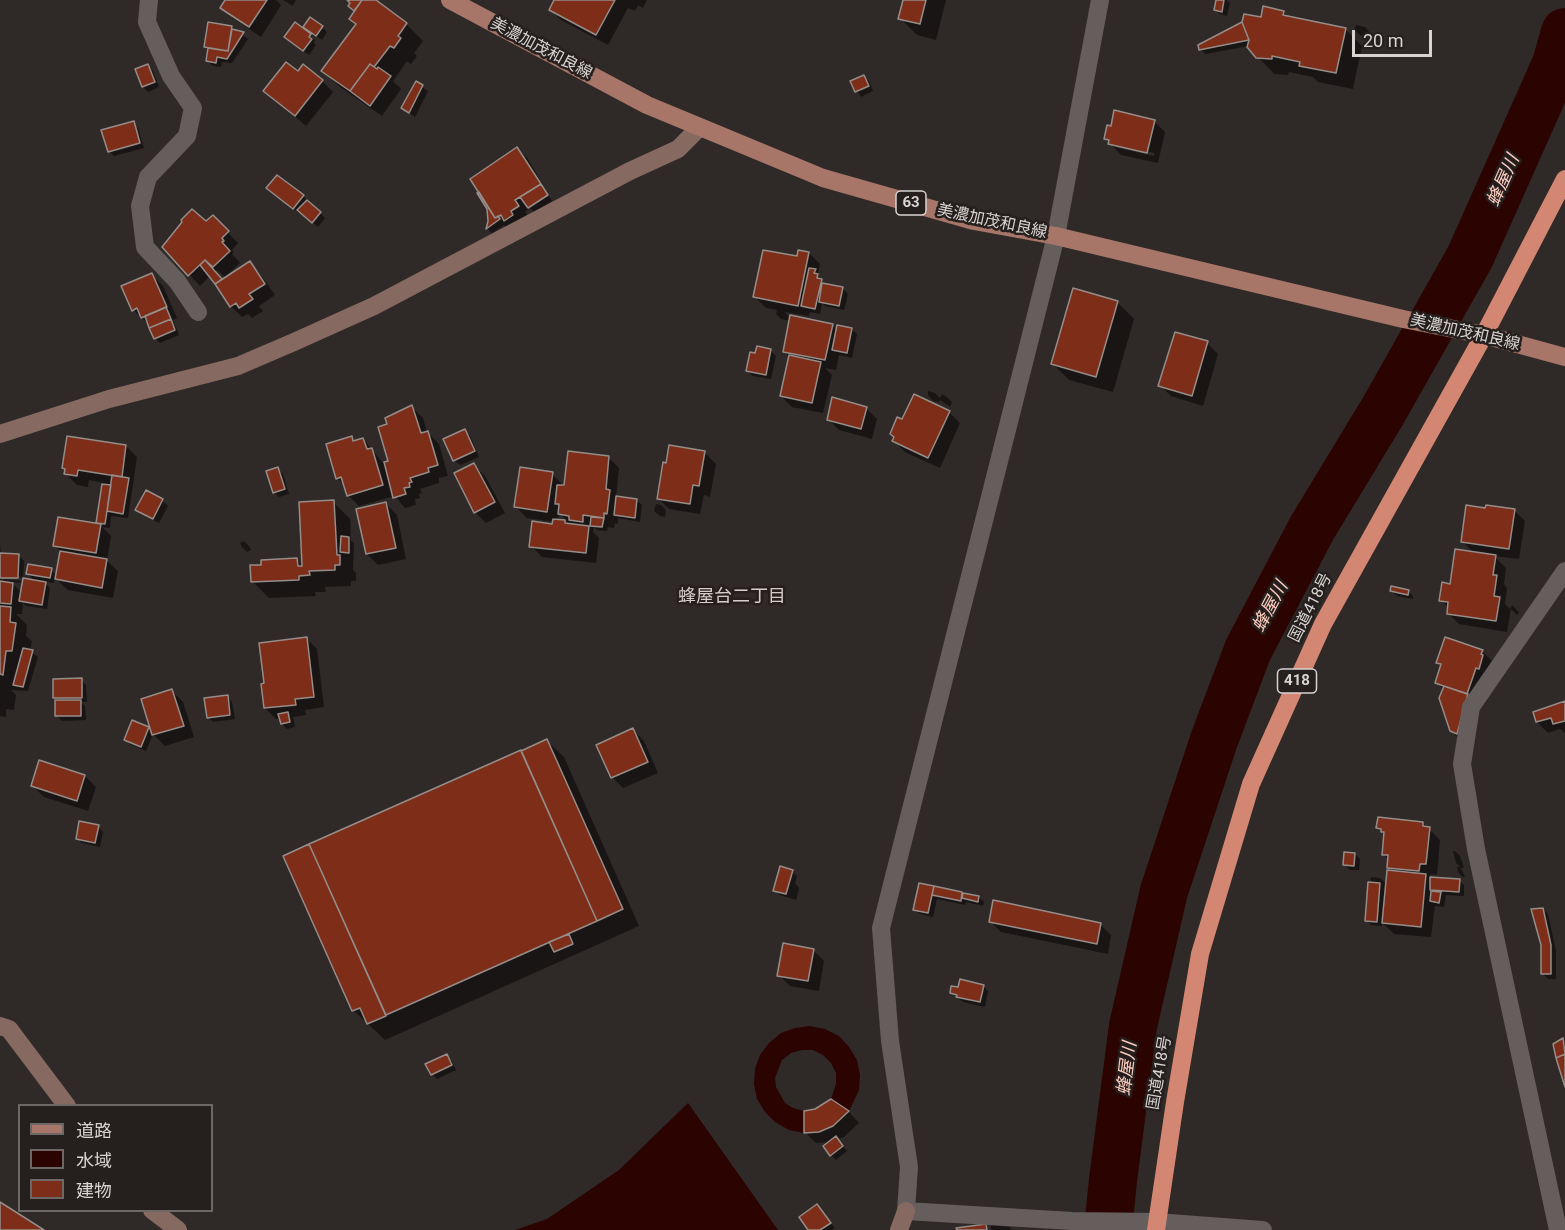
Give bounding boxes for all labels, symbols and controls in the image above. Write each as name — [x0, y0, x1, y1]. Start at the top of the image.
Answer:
street label: 美濃加茂和良線 — [487, 14, 595, 84]
scale bar — [1355, 18, 1434, 56]
text: 20 m — [1363, 30, 1403, 51]
water label: 蜂屋川 — [1483, 152, 1525, 210]
road number: 63 — [896, 191, 926, 215]
street label: 美濃加茂和良線 — [935, 201, 1049, 243]
street label: 美濃加茂和良線 — [1408, 311, 1522, 355]
street label: 国道418号 — [1285, 570, 1337, 646]
water label: 蜂屋川 — [1249, 578, 1293, 636]
district label: 蜂屋台二丁目 — [678, 586, 786, 608]
road number: 418 — [1278, 669, 1316, 693]
street label: 国道418号 — [1144, 1034, 1176, 1112]
water label: 蜂屋川 — [1114, 1041, 1142, 1097]
legend — [18, 1104, 213, 1212]
text: 道路 — [76, 1120, 112, 1141]
text: 水域 — [76, 1150, 112, 1171]
text: 建物 — [76, 1180, 112, 1201]

